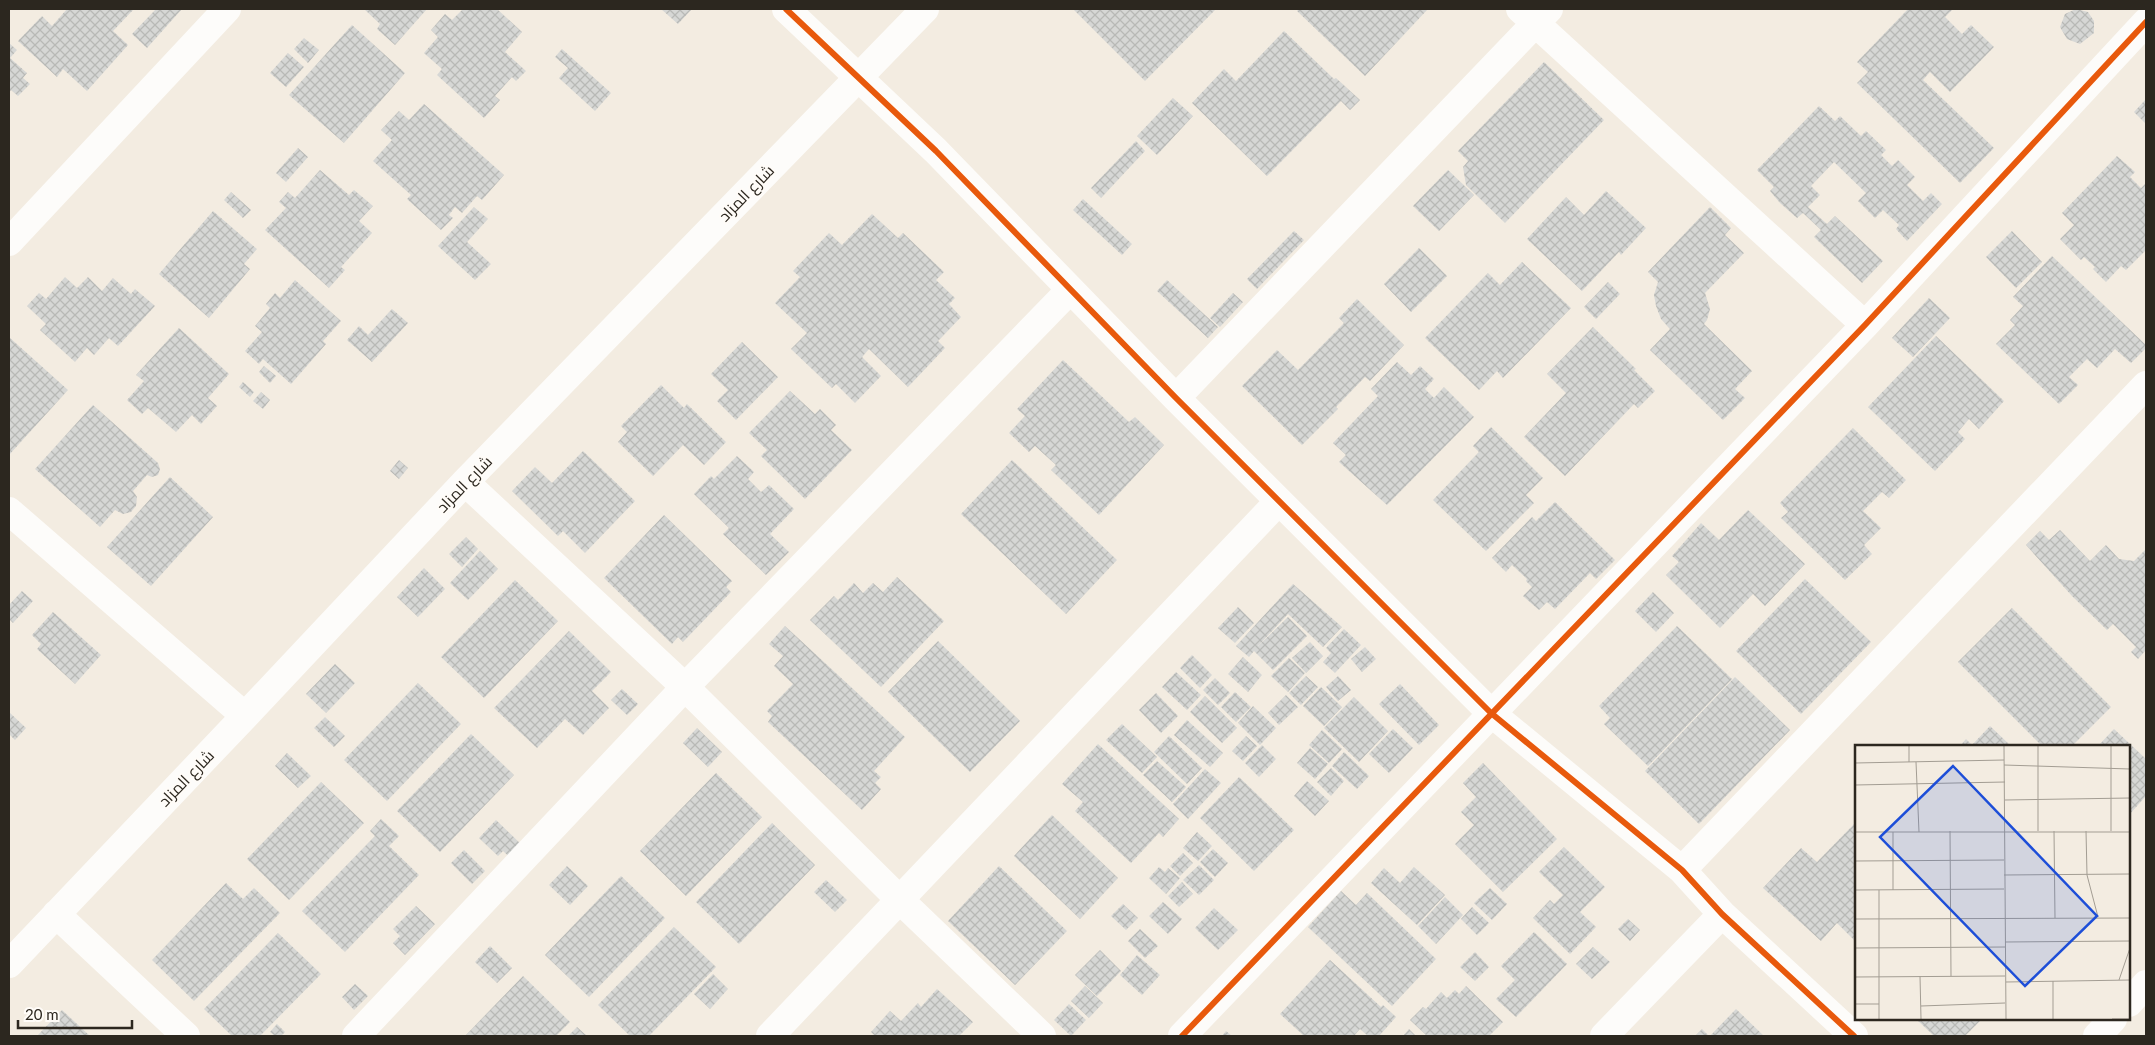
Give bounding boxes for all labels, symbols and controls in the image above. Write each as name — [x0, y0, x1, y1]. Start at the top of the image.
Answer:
street label: شارع المزاد — [714, 160, 779, 227]
street label: شارع المزاد — [432, 451, 497, 518]
street label: شارع المزاد — [154, 745, 219, 812]
inset map — [1855, 745, 2130, 1020]
scale bar — [18, 998, 131, 1030]
text: 20 m — [25, 1005, 59, 1023]

